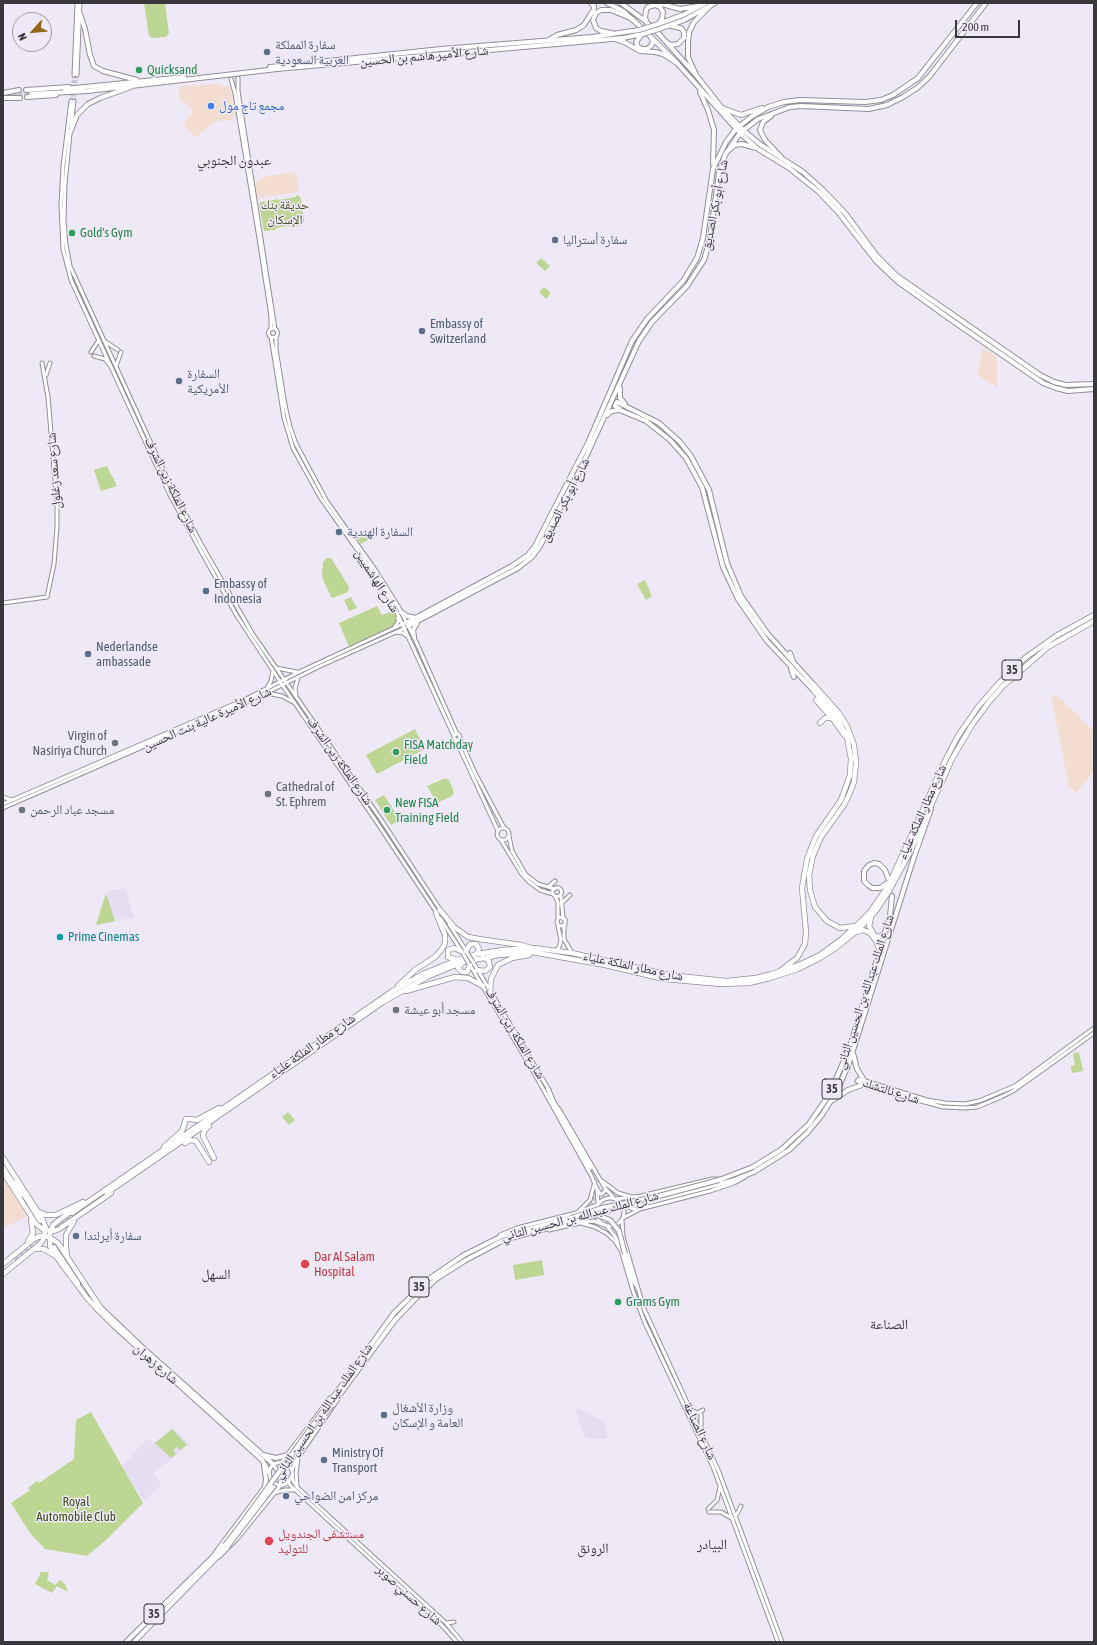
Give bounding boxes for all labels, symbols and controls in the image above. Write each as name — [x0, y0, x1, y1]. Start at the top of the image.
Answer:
north arrow — [12, 12, 52, 52]
scale bar — [957, 12, 1022, 38]
text: 200 m — [962, 20, 989, 34]
text: N — [15, 31, 29, 43]
place label: سفارة المملكة العربية السعودية — [275, 37, 349, 68]
street label: شارع الأمير هاشم بن الحسين — [359, 43, 489, 69]
marker: سفارة المملكة العربية السعودية — [262, 47, 272, 57]
place label: Quicksand — [147, 62, 197, 78]
marker: Quicksand — [134, 65, 144, 75]
place label: مجمع تاج مول — [219, 98, 284, 114]
marker: مجمع تاج مول — [206, 101, 216, 111]
district label: عبدون الجنوبي — [197, 153, 271, 169]
street label: شارع أبو بكر الصديق — [699, 158, 731, 252]
park label: حديقة بنك الإسكان — [261, 197, 309, 228]
place label: Gold's Gym — [80, 225, 133, 241]
marker: Gold's Gym — [67, 228, 77, 238]
place label: سفارة أستراليا — [563, 232, 627, 248]
marker: سفارة أستراليا — [550, 235, 560, 245]
place label: Embassy of Switzerland — [430, 316, 486, 347]
marker: Embassy of Switzerland — [417, 326, 427, 336]
place label: السفارة الأمريكية — [187, 366, 229, 397]
marker: السفارة الأمريكية — [174, 376, 184, 386]
street label: شارع سعد زغلول — [44, 432, 64, 510]
street label: شارع الملكة زين الشرف — [141, 435, 201, 535]
street label: شارع أبو بكر الصديق — [537, 455, 593, 545]
place label: السفارة الهندية — [347, 524, 413, 540]
marker: السفارة الهندية — [334, 527, 344, 537]
street label: شارع الهاشميين — [351, 547, 403, 615]
place label: Embassy of Indonesia — [214, 576, 267, 607]
marker: Embassy of Indonesia — [201, 586, 211, 596]
place label: Nederlandse ambassade — [96, 639, 158, 670]
marker: Nederlandse ambassade — [83, 649, 93, 659]
road number: 35 — [1002, 660, 1022, 680]
street label: شارع الأميرة عالية بنت الحسين — [140, 684, 274, 754]
street label: شارع الملكة زين الشرف — [304, 714, 376, 808]
place label: Virgin of Nasiriya Church — [32, 728, 107, 759]
place label: FISA Matchday Field — [404, 737, 473, 768]
marker: Virgin of Nasiriya Church — [110, 738, 120, 748]
marker: FISA Matchday Field — [391, 747, 401, 757]
street label: شارع مطار الملكة علياء — [894, 762, 950, 862]
place label: Cathedral of St. Ephrem — [276, 779, 334, 810]
marker: Cathedral of St. Ephrem — [263, 789, 273, 799]
place label: New FISA Training Field — [395, 795, 459, 826]
place label: مسجد عباد الرحمن — [30, 802, 114, 818]
marker: مسجد عباد الرحمن — [17, 805, 27, 815]
marker: New FISA Training Field — [382, 805, 392, 815]
street label: شارع الملك عبدالله بن الحسين الثاني — [833, 913, 897, 1071]
place label: Prime Cinemas — [68, 929, 139, 945]
marker: Prime Cinemas — [55, 932, 65, 942]
street label: شارع مطار الملكة علياء — [581, 948, 685, 984]
street label: شارع الملكة زين الشرف — [481, 984, 549, 1082]
place label: مسجد أبو عيشة — [404, 1002, 475, 1018]
marker: مسجد أبو عيشة — [391, 1005, 401, 1015]
street label: شارع مطار الملكة علياء — [266, 1010, 358, 1082]
street label: شارع نالتشك — [861, 1074, 921, 1108]
road number: 35 — [822, 1079, 842, 1099]
street label: شارع الملك عبدالله بن الحسين الثاني — [500, 1188, 660, 1244]
place label: سفارة أيرلندا — [84, 1228, 142, 1244]
marker: سفارة أيرلندا — [71, 1231, 81, 1241]
place label: Dar Al Salam Hospital — [314, 1249, 375, 1280]
marker: Dar Al Salam Hospital — [299, 1258, 311, 1270]
district label: السهل — [201, 1267, 231, 1283]
road number: 35 — [409, 1277, 429, 1297]
place label: Grams Gym — [626, 1294, 680, 1310]
marker: Grams Gym — [613, 1297, 623, 1307]
district label: الصناعة — [870, 1317, 908, 1333]
street label: شارع زهران — [130, 1340, 182, 1388]
street label: شارع الملك عبدالله بن الحسين الثاني — [270, 1340, 376, 1482]
place label: وزارة الأشغال العامة و الإسكان — [392, 1400, 463, 1431]
street label: شارع الصناعة — [680, 1400, 720, 1462]
marker: وزارة الأشغال العامة و الإسكان — [379, 1410, 389, 1420]
place label: Ministry Of Transport — [332, 1445, 383, 1476]
marker: Ministry Of Transport — [319, 1455, 329, 1465]
place label: مركز امن الضواحي — [294, 1488, 378, 1504]
marker: مركز امن الضواحي — [281, 1491, 291, 1501]
park label: Royal Automobile Club — [36, 1494, 116, 1525]
place label: مستشفى الجندويل للتوليد — [278, 1526, 364, 1557]
marker: مستشفى الجندويل للتوليد — [263, 1535, 275, 1547]
district label: البيادر — [697, 1537, 727, 1553]
district label: الرونق — [577, 1541, 609, 1557]
street label: شارع حسني صوبر — [373, 1561, 445, 1629]
road number: 35 — [144, 1604, 164, 1624]

